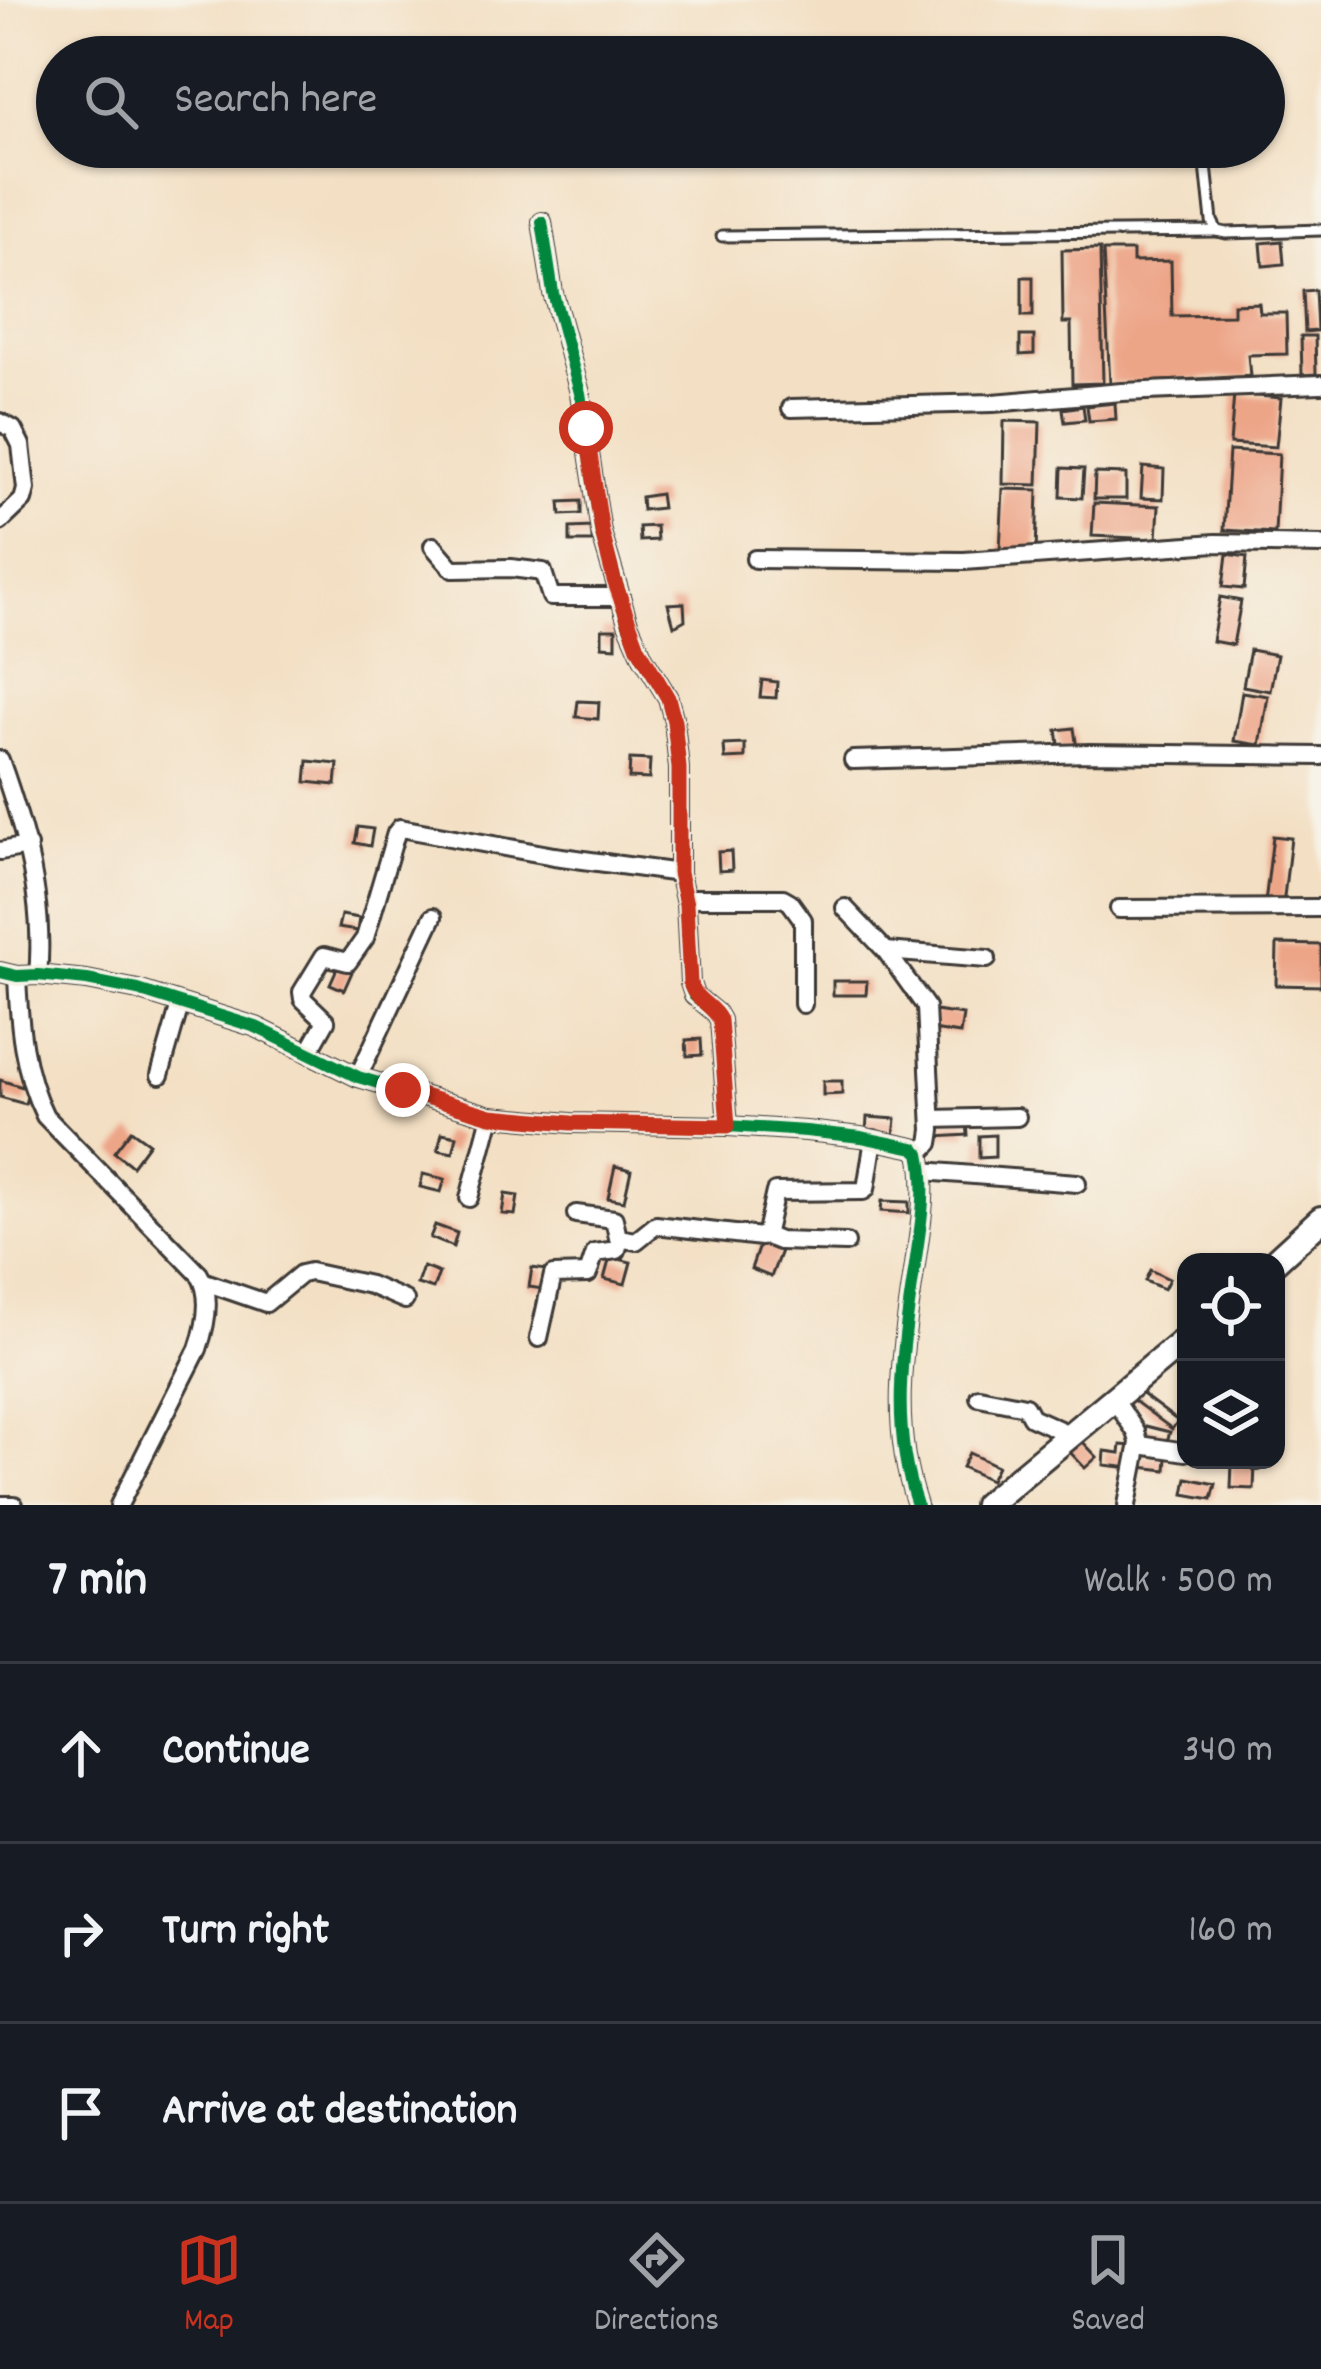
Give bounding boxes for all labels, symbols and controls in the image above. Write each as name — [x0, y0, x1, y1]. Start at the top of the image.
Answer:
search box — [36, 36, 1285, 168]
icon: search — [78, 69, 144, 135]
text: Search here — [174, 70, 377, 134]
route start — [559, 401, 613, 455]
route end — [376, 1063, 430, 1117]
map controls — [1177, 1253, 1285, 1469]
button: locate — [1177, 1253, 1285, 1361]
button: layers — [1177, 1361, 1285, 1469]
text: 7 min — [48, 1547, 147, 1619]
text: Walk · 500 m — [1084, 1556, 1273, 1611]
icon: ahead — [48, 1720, 114, 1786]
text: Continue — [162, 1721, 310, 1785]
text: 340 m — [1183, 1725, 1273, 1780]
icon: right — [48, 1900, 114, 1966]
text: Turn right — [162, 1901, 329, 1965]
text: 160 m — [1188, 1905, 1273, 1960]
icon: arrive — [48, 2080, 114, 2146]
text: Arrive at destination — [162, 2081, 517, 2145]
tab: Map — [176, 2227, 242, 2346]
tab: Directions — [594, 2227, 719, 2346]
tab: Saved — [1071, 2227, 1145, 2346]

